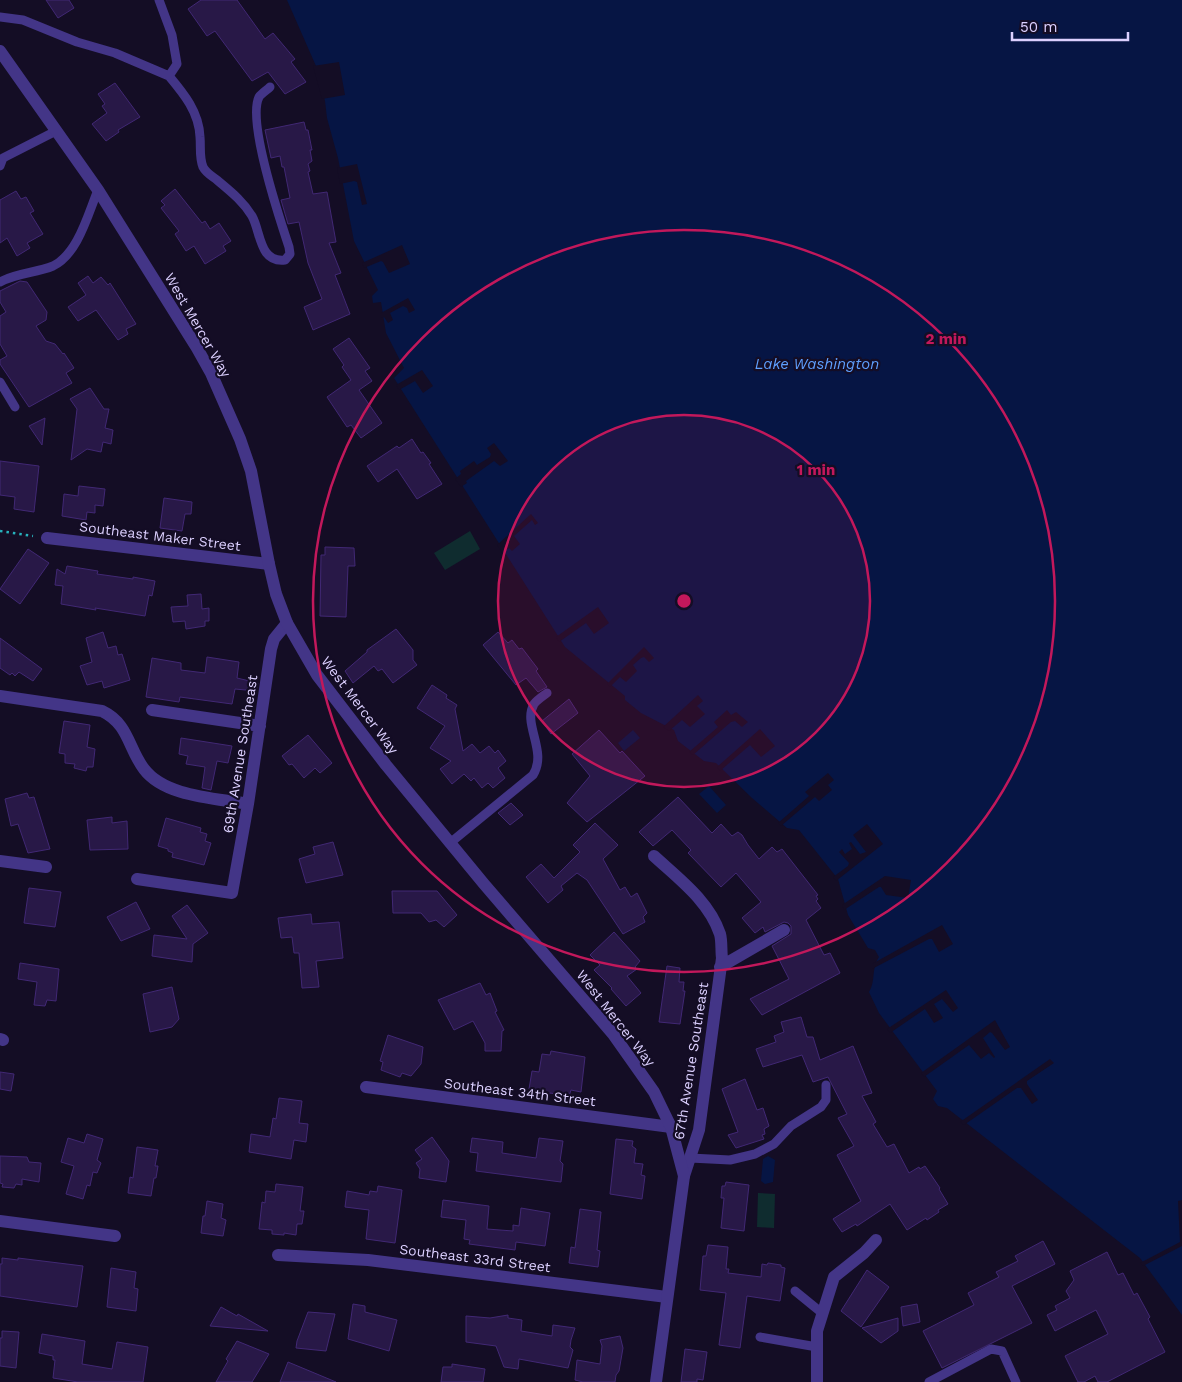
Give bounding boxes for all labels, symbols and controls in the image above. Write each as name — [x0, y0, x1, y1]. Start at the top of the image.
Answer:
scale bar — [1012, 10, 1128, 42]
text: 50 m — [1020, 18, 1057, 36]
street label: West Mercer Way — [162, 270, 235, 381]
text: 2 min — [925, 330, 967, 348]
water label: Lake Washington — [755, 355, 879, 373]
text: 1 min — [797, 461, 835, 479]
street label: Southeast Maker Street — [78, 518, 242, 554]
centre of rings — [675, 592, 693, 610]
street label: West Mercer Way — [318, 653, 402, 757]
street label: 69th Avenue Southeast — [220, 674, 260, 834]
street label: West Mercer Way — [573, 967, 659, 1070]
street label: 67th Avenue Southeast — [671, 981, 711, 1141]
street label: Southeast 34th Street — [443, 1075, 597, 1109]
street label: Southeast 33rd Street — [399, 1241, 552, 1275]

